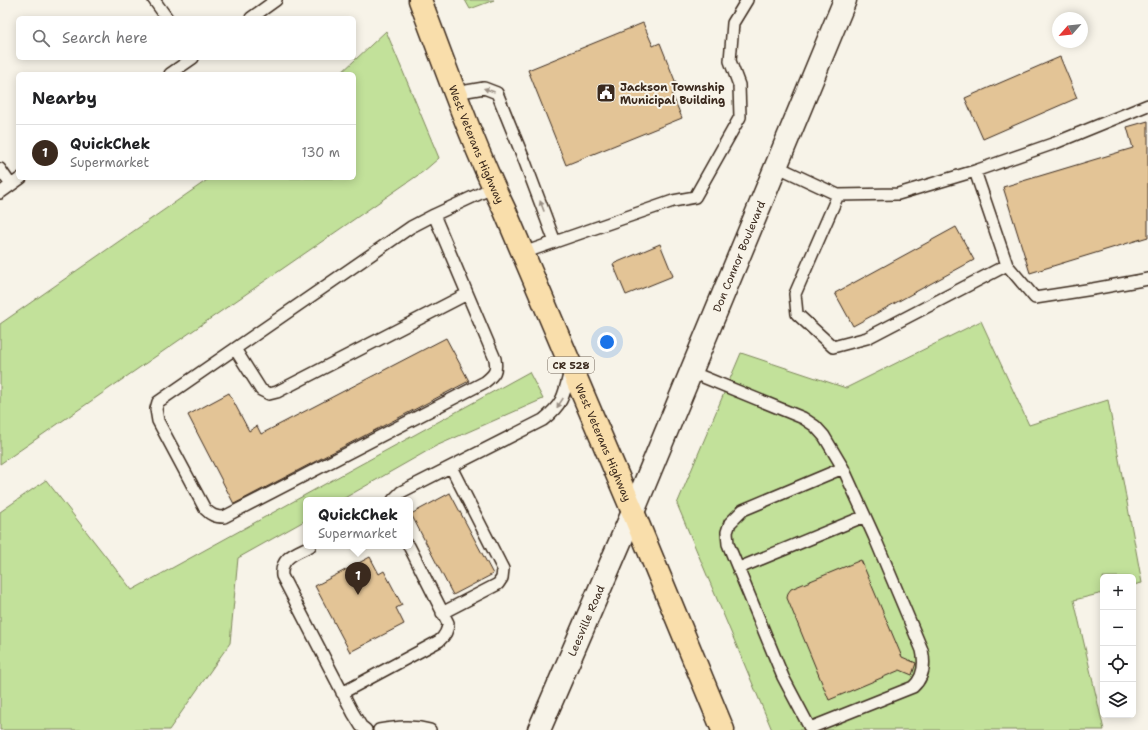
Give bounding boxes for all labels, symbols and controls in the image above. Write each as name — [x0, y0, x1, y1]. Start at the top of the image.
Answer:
north arrow — [1052, 12, 1088, 48]
search box — [16, 16, 356, 60]
icon: search — [30, 27, 52, 49]
text: Search here — [62, 28, 148, 48]
place label: Jackson Township Municipal Building — [620, 80, 725, 108]
public building icon: Jackson Township Municipal Building — [595, 82, 617, 104]
street label: West Veterans Highway — [445, 83, 507, 206]
text: Nearby — [32, 87, 97, 109]
one-way arrow — [482, 87, 494, 93]
text: QuickChek — [70, 134, 150, 154]
text: 1 — [42, 144, 48, 161]
text: 130 m — [302, 144, 340, 161]
text: Supermarket — [70, 154, 149, 171]
one-way arrow — [538, 199, 544, 211]
street label: Don Connor Boulevard — [710, 199, 769, 315]
your location — [597, 332, 617, 352]
road number: CR 528 — [548, 357, 594, 373]
street label: West Veterans Highway — [571, 381, 635, 504]
one-way arrow — [556, 398, 564, 408]
popup — [303, 497, 413, 549]
text: QuickChek — [318, 505, 398, 525]
text: Supermarket — [318, 525, 397, 542]
pin: 1 — [345, 562, 371, 595]
map controls — [1100, 574, 1136, 718]
button: + — [1100, 574, 1136, 610]
street label: Leesville Road — [565, 583, 609, 659]
button: − — [1100, 610, 1136, 646]
button: locate — [1100, 646, 1136, 682]
button: layers — [1100, 682, 1136, 718]

